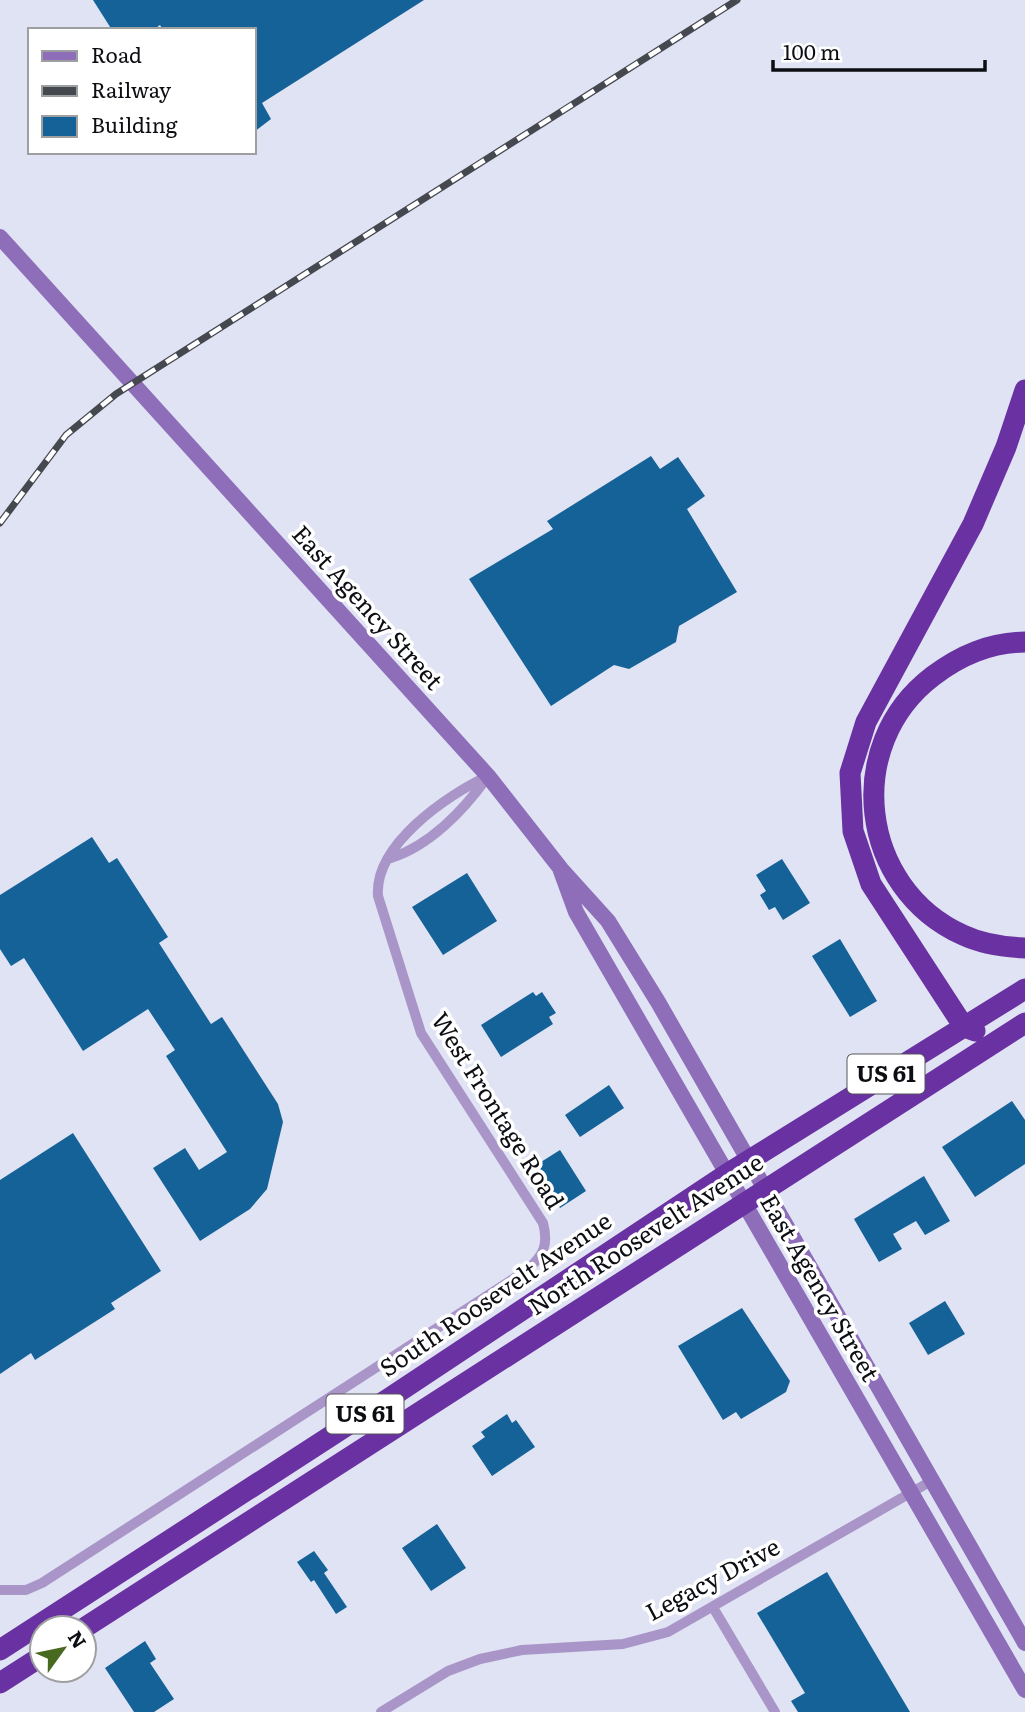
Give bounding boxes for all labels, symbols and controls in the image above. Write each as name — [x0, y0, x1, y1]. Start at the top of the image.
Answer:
legend — [28, 28, 256, 154]
scale bar — [773, 28, 985, 72]
text: 100 m — [783, 35, 840, 66]
text: Road — [91, 38, 142, 69]
text: Railway — [91, 73, 172, 104]
text: Building — [91, 108, 178, 139]
street label: East Agency Street — [285, 516, 453, 697]
street label: West Frontage Road — [424, 1004, 574, 1215]
road number: US 61 — [848, 1054, 924, 1093]
street label: North Roosevelt Avenue — [520, 1144, 769, 1322]
street label: East Agency Street — [753, 1187, 889, 1387]
street label: South Roosevelt Avenue — [372, 1202, 617, 1384]
road number: US 61 — [326, 1394, 404, 1434]
street label: Legacy Drive — [639, 1528, 785, 1628]
north arrow — [28, 1614, 98, 1684]
text: N — [62, 1625, 94, 1654]

